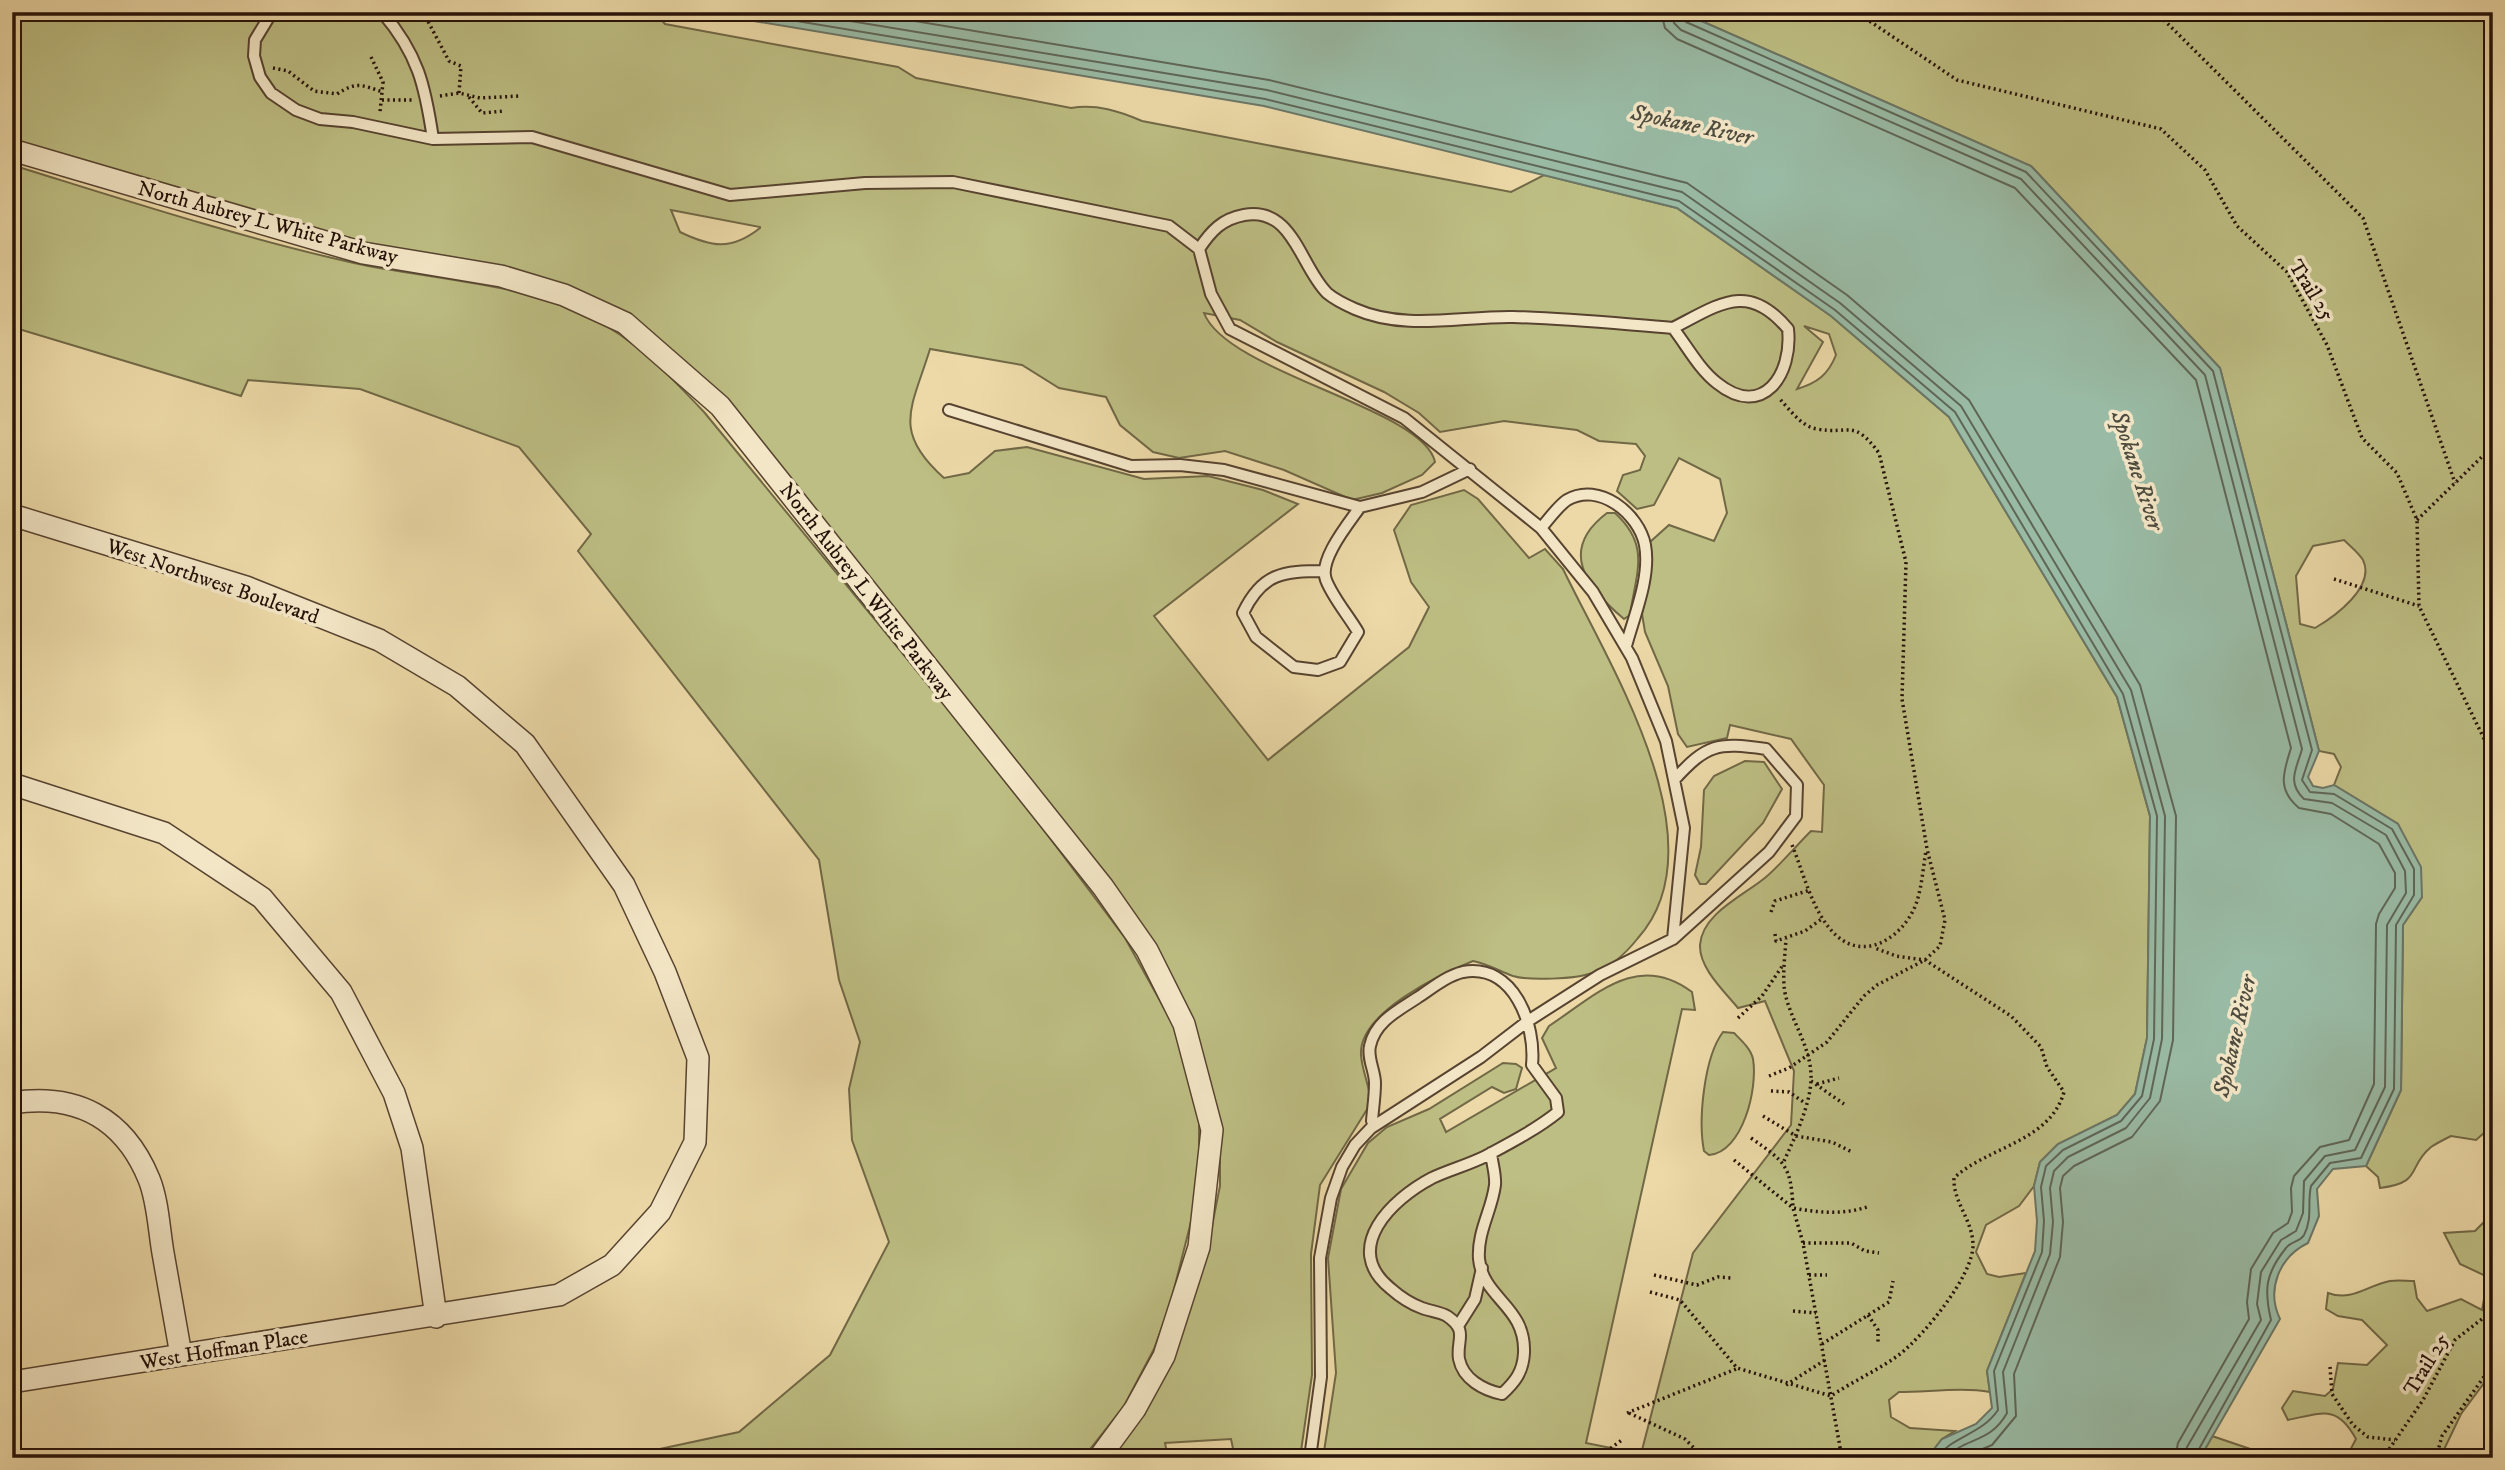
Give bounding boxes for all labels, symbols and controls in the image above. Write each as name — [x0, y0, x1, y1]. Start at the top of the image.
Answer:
water label: Spokane River — [1627, 98, 1757, 153]
street label: North Aubrey L White Parkway — [135, 176, 402, 271]
street label: Trail 25 — [2282, 255, 2340, 326]
water label: Spokane River — [2103, 406, 2170, 536]
street label: North Aubrey L White Parkway — [773, 478, 960, 706]
street label: West Northwest Boulevard — [102, 533, 323, 631]
water label: Spokane River — [2207, 971, 2264, 1101]
street label: West Hoffman Place — [137, 1324, 310, 1376]
street label: Trail 25 — [2398, 1329, 2455, 1400]

